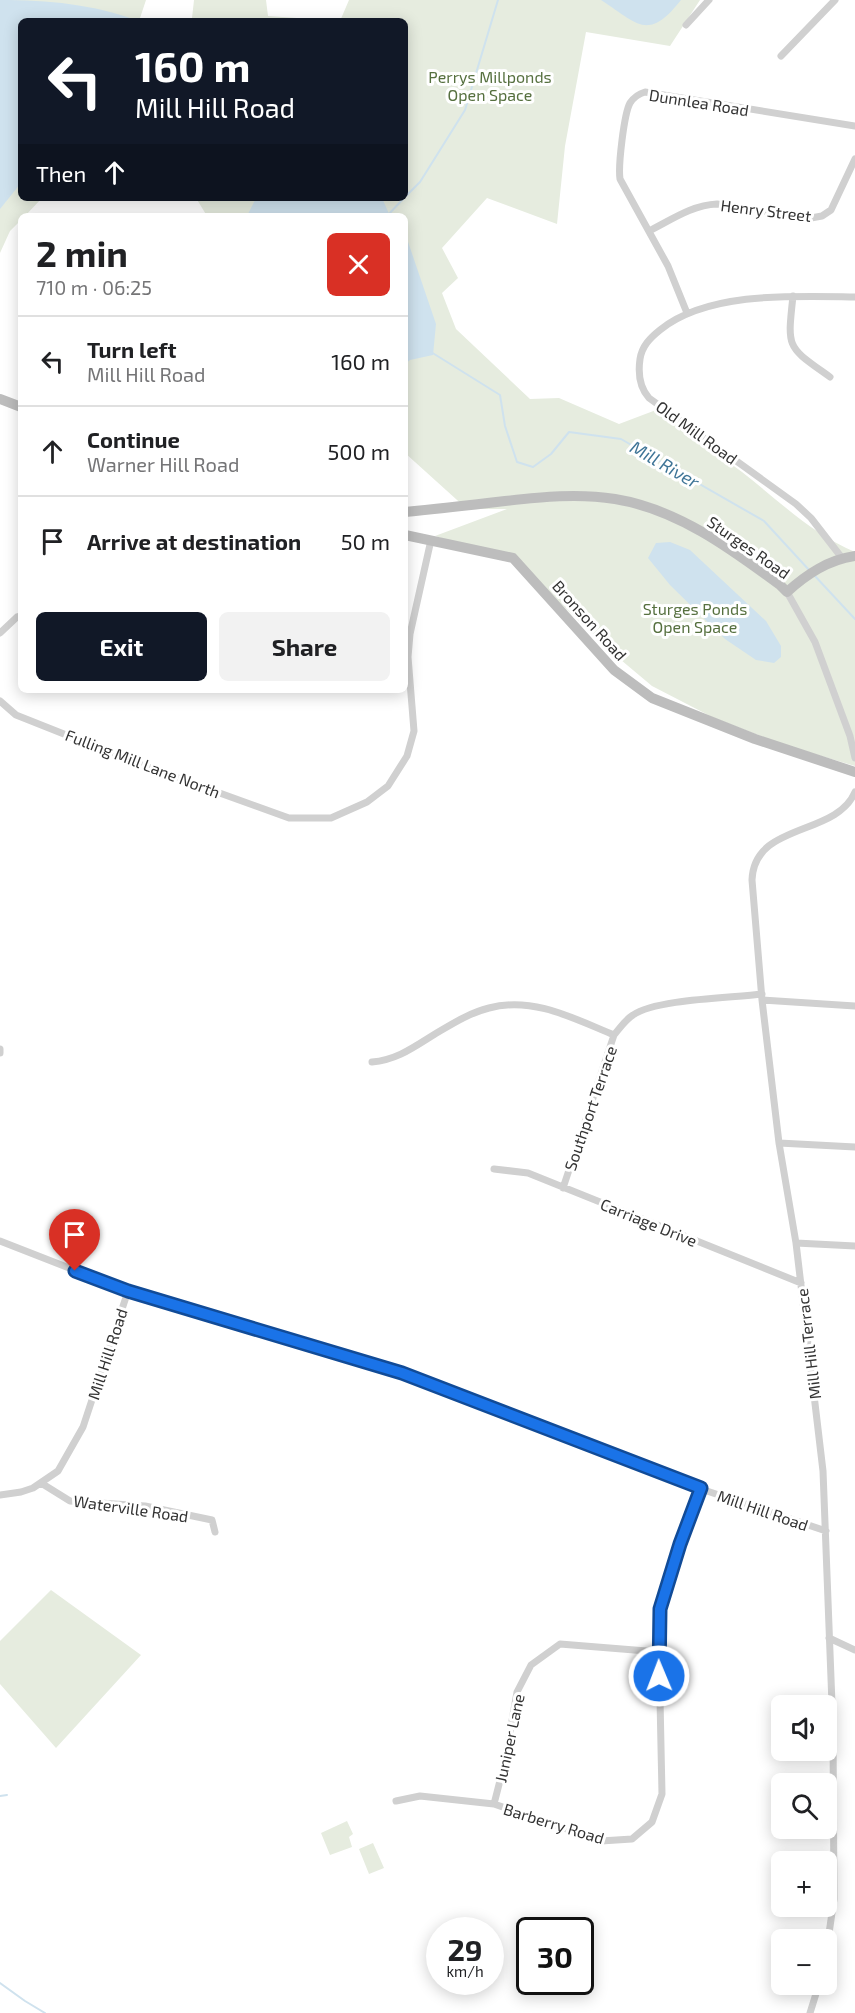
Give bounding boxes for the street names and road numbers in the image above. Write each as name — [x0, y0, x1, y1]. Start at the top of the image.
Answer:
street label: Dunnlea Road — [648, 85, 750, 119]
street label: Henry Street — [720, 195, 812, 225]
street label: Old Mill Road — [653, 396, 741, 468]
street label: Sturges Road — [704, 512, 794, 582]
street label: Bronson Road — [549, 576, 631, 664]
street label: Fulling Mill Lane North — [63, 725, 223, 801]
street label: Southport Terrace — [560, 1043, 620, 1173]
street label: Carriage Drive — [598, 1194, 700, 1250]
street label: Mill Hill Terrace — [792, 1287, 824, 1401]
street label: Mill Hill Road — [83, 1306, 131, 1402]
street label: Mill Hill Road — [715, 1486, 811, 1534]
street label: Waterville Road — [72, 1491, 190, 1525]
street label: Juniper Lane — [490, 1692, 528, 1784]
street label: Barberry Road — [501, 1799, 607, 1847]

